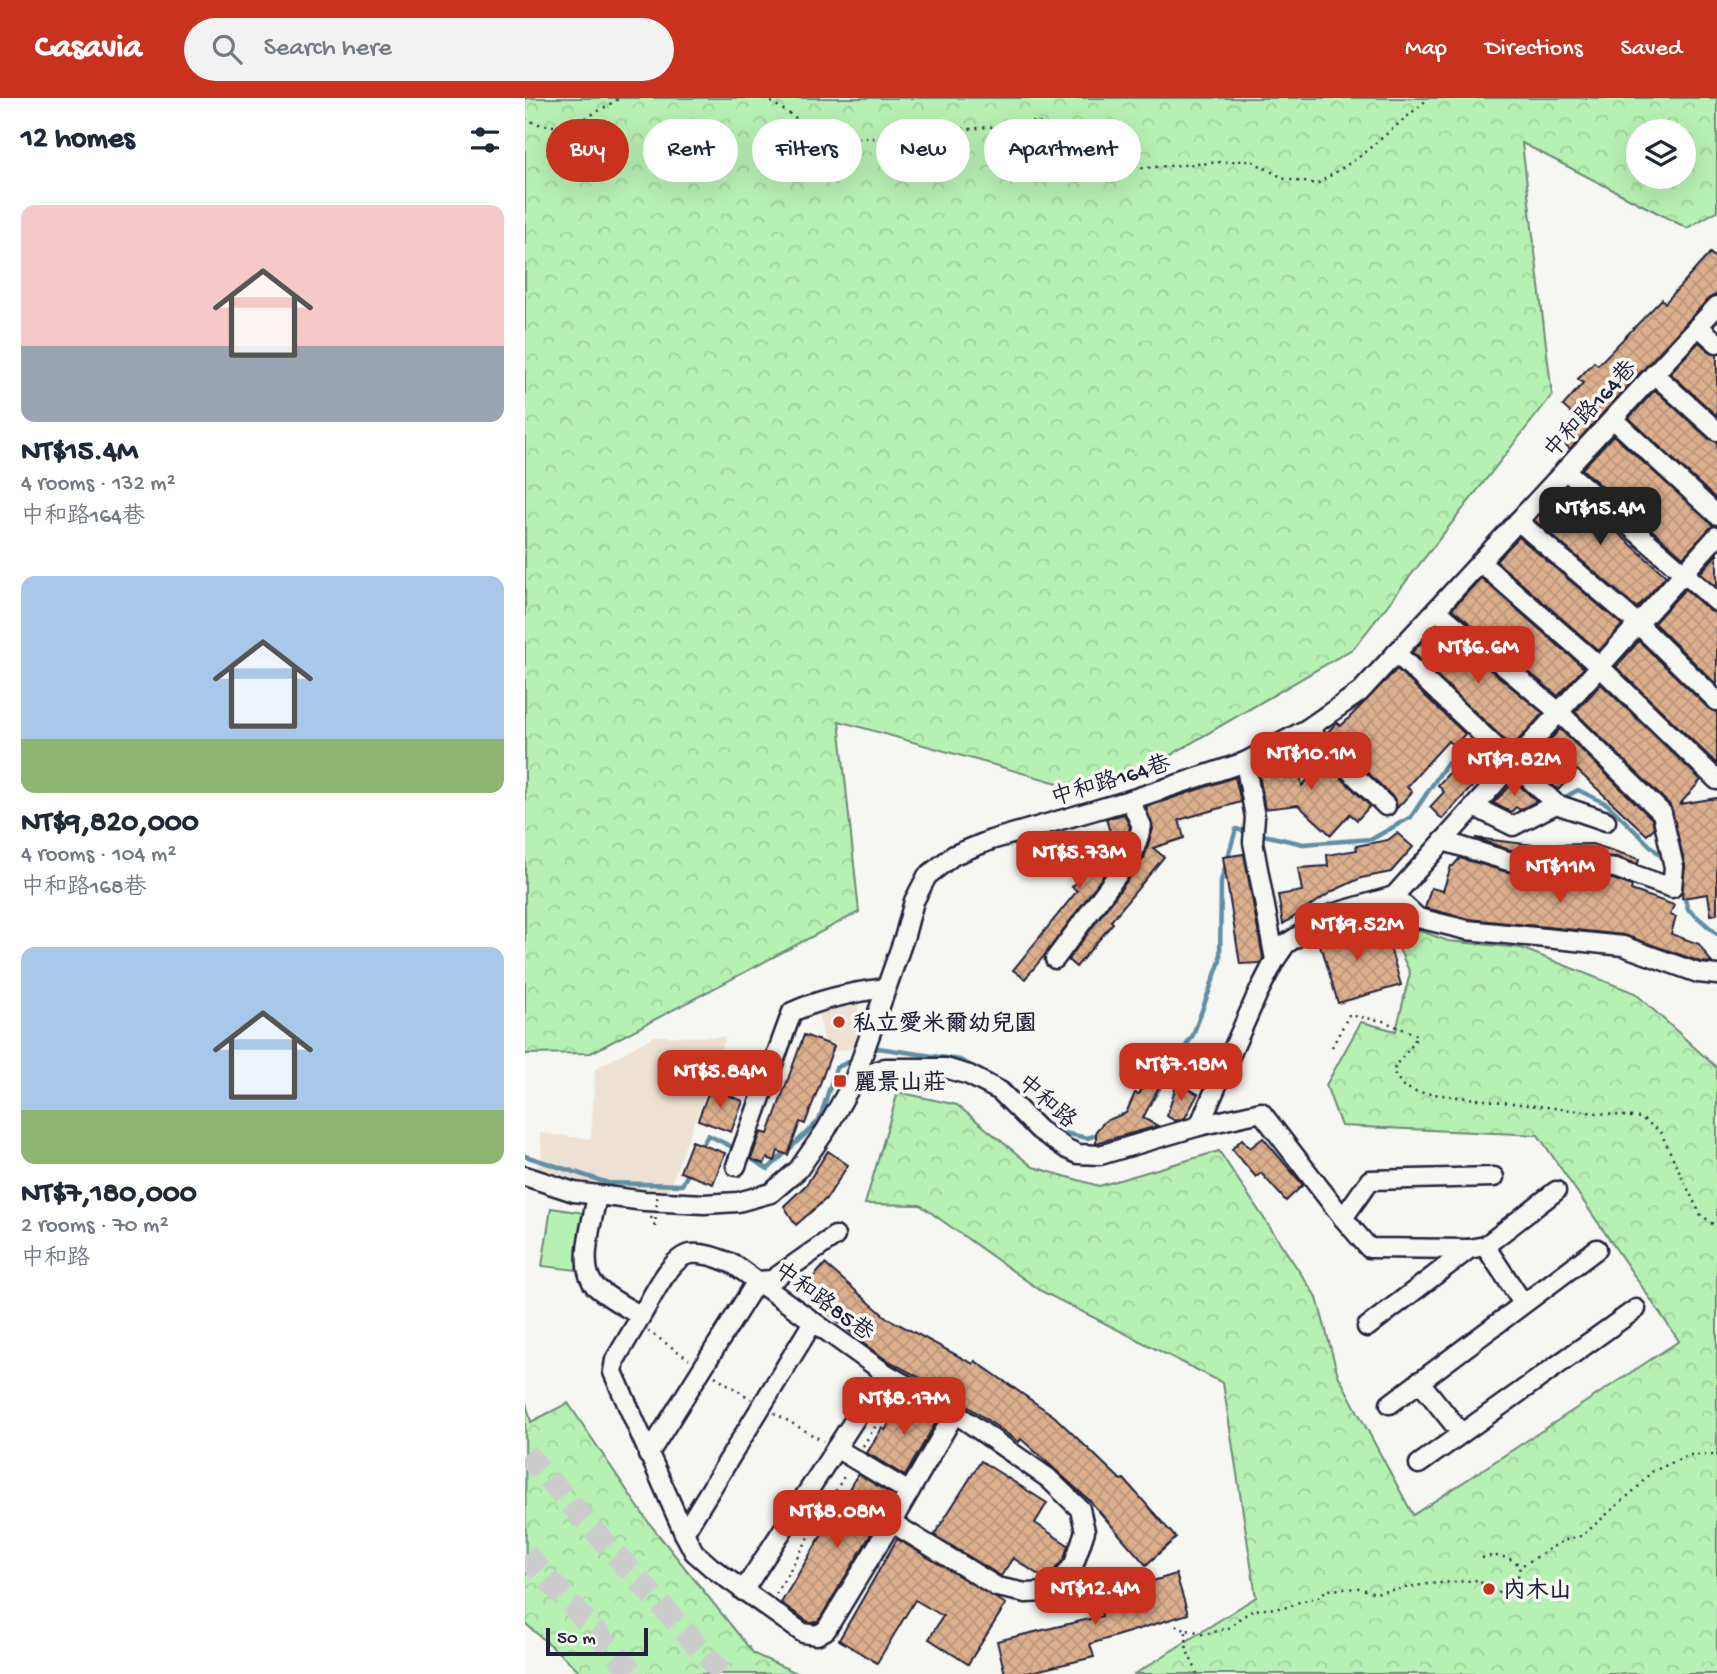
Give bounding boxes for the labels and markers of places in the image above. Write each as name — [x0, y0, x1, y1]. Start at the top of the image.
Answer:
pin: NT$15.4M — [1528, 488, 1672, 547]
pin: NT$6.6M — [1413, 626, 1543, 686]
pin: NT$10.1M — [1239, 732, 1383, 792]
pin: NT$9.82M — [1442, 738, 1586, 798]
pin: NT$5.73M — [1007, 832, 1151, 891]
pin: NT$11M — [1503, 846, 1617, 905]
pin: NT$9.52M — [1285, 904, 1429, 963]
place label: 私立愛米爾幼兒園 — [853, 1010, 1037, 1039]
marker: 私立愛米爾幼兒園 — [831, 1014, 847, 1030]
pin: NT$7.18M — [1109, 1044, 1253, 1103]
pin: NT$5.84M — [648, 1051, 792, 1110]
place label: 麗景山莊 — [854, 1070, 946, 1098]
marker: 麗景山莊 — [832, 1073, 848, 1089]
pin: NT$8.17M — [832, 1378, 976, 1437]
pin: NT$8.08M — [765, 1490, 909, 1550]
pin: NT$12.4M — [1023, 1568, 1167, 1627]
place label: 內木山 — [1503, 1577, 1572, 1606]
marker: 內木山 — [1481, 1581, 1497, 1597]

